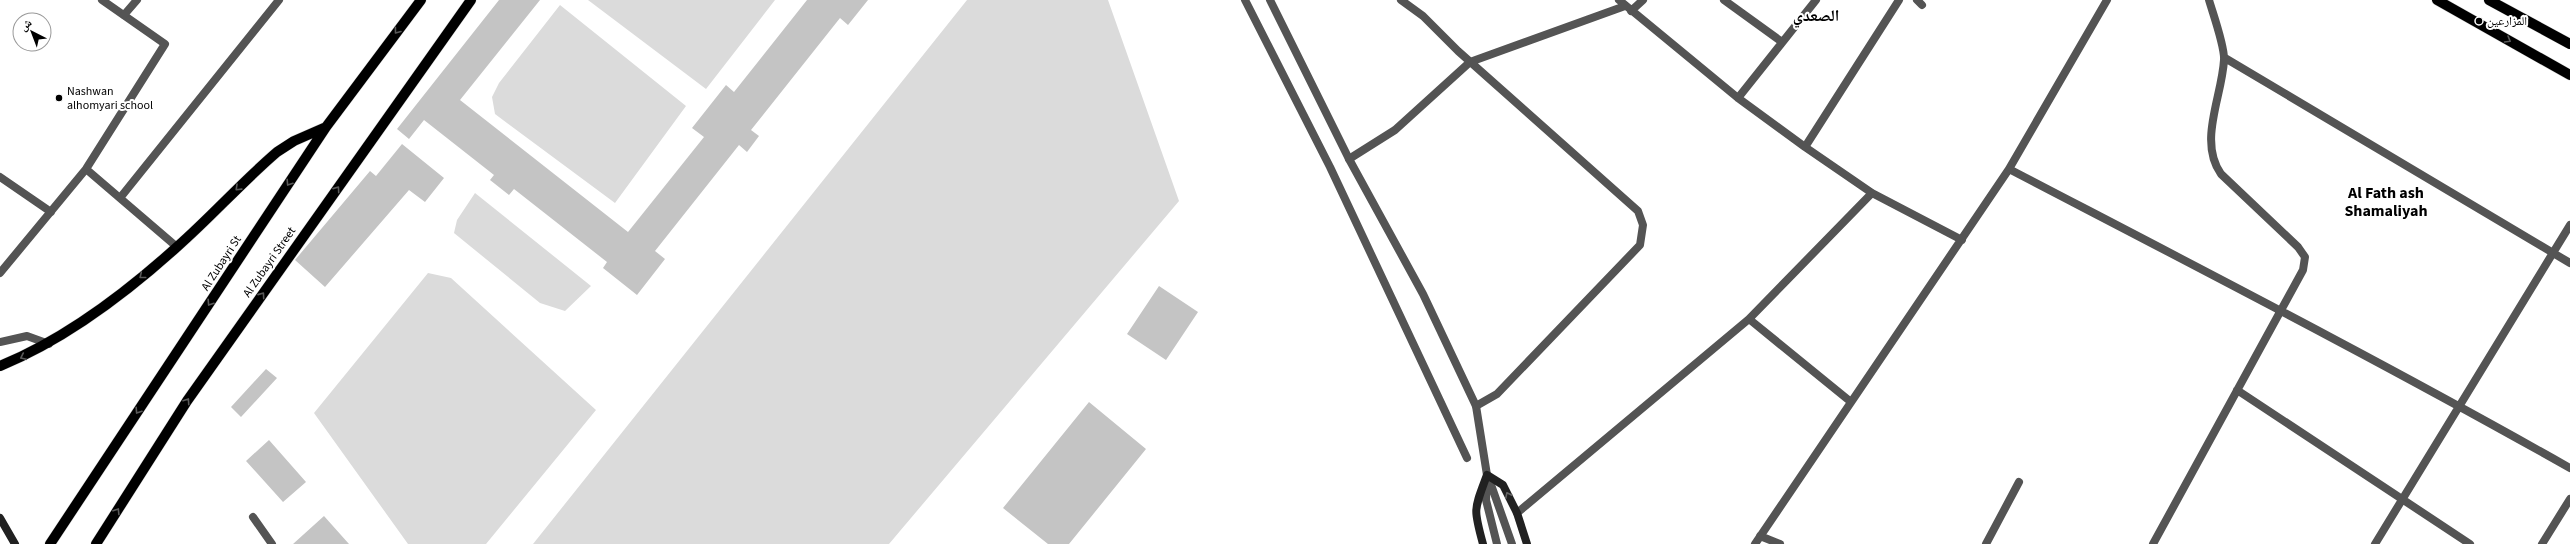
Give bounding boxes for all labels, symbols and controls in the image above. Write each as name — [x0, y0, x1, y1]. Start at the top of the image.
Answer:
district label: الصعدي — [1793, 5, 1839, 28]
north arrow — [12, 12, 52, 52]
place label: المزارعين — [2487, 13, 2527, 30]
text: ش — [16, 15, 35, 34]
marker: المزارعين — [2474, 16, 2484, 26]
one-way arrow — [395, 27, 402, 34]
one-way arrow — [2504, 35, 2511, 43]
place label: Nashwan alhomyari school — [67, 83, 153, 114]
marker: Nashwan alhomyari school — [54, 93, 64, 103]
one-way arrow — [287, 178, 294, 185]
district label: Al Fath ash Shamaliyah — [2344, 182, 2428, 222]
one-way arrow — [235, 184, 243, 191]
one-way arrow — [332, 186, 340, 193]
street label: Al Zubayri Street — [239, 224, 300, 301]
street label: Al Zubayri St — [197, 232, 246, 294]
one-way arrow — [139, 272, 146, 279]
one-way arrow — [257, 292, 265, 299]
one-way arrow — [207, 299, 215, 306]
one-way arrow — [20, 352, 27, 360]
one-way arrow — [182, 398, 190, 405]
one-way arrow — [136, 407, 143, 414]
one-way arrow — [1505, 491, 1513, 499]
one-way arrow — [112, 508, 120, 515]

